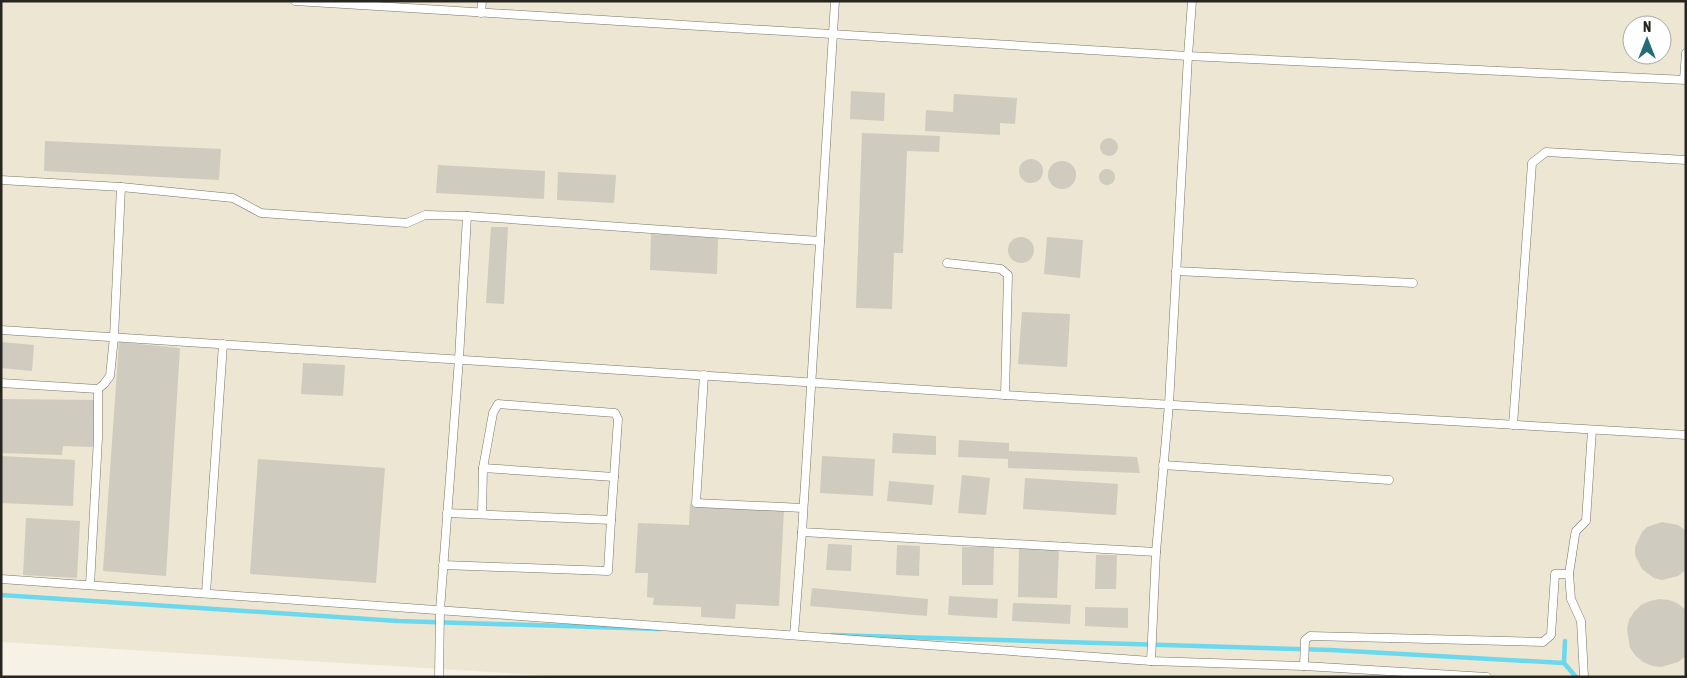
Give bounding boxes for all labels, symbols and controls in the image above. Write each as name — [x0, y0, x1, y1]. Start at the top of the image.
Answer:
north arrow — [1622, 15, 1672, 65]
text: N — [1643, 19, 1651, 35]

